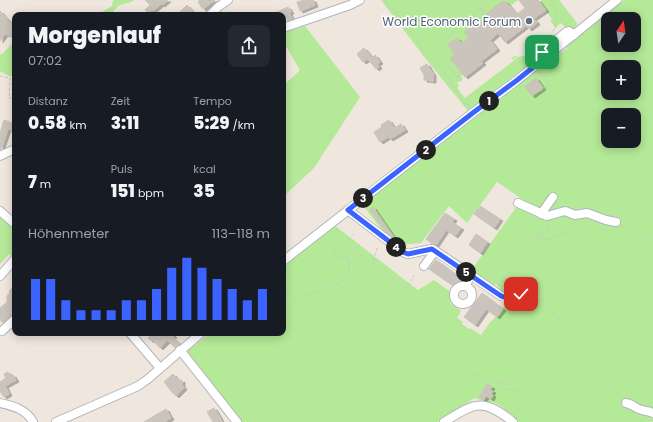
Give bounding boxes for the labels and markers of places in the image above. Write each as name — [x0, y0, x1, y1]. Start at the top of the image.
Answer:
place label: World Economic Forum — [382, 13, 521, 30]
marker: World Economic Forum — [524, 16, 534, 26]
pin — [525, 35, 559, 69]
pin: 1 — [479, 91, 499, 111]
pin: 2 — [416, 140, 436, 160]
pin: 3 — [353, 188, 373, 208]
pin: 4 — [386, 237, 406, 257]
pin: 5 — [456, 262, 476, 282]
pin — [504, 277, 538, 311]

